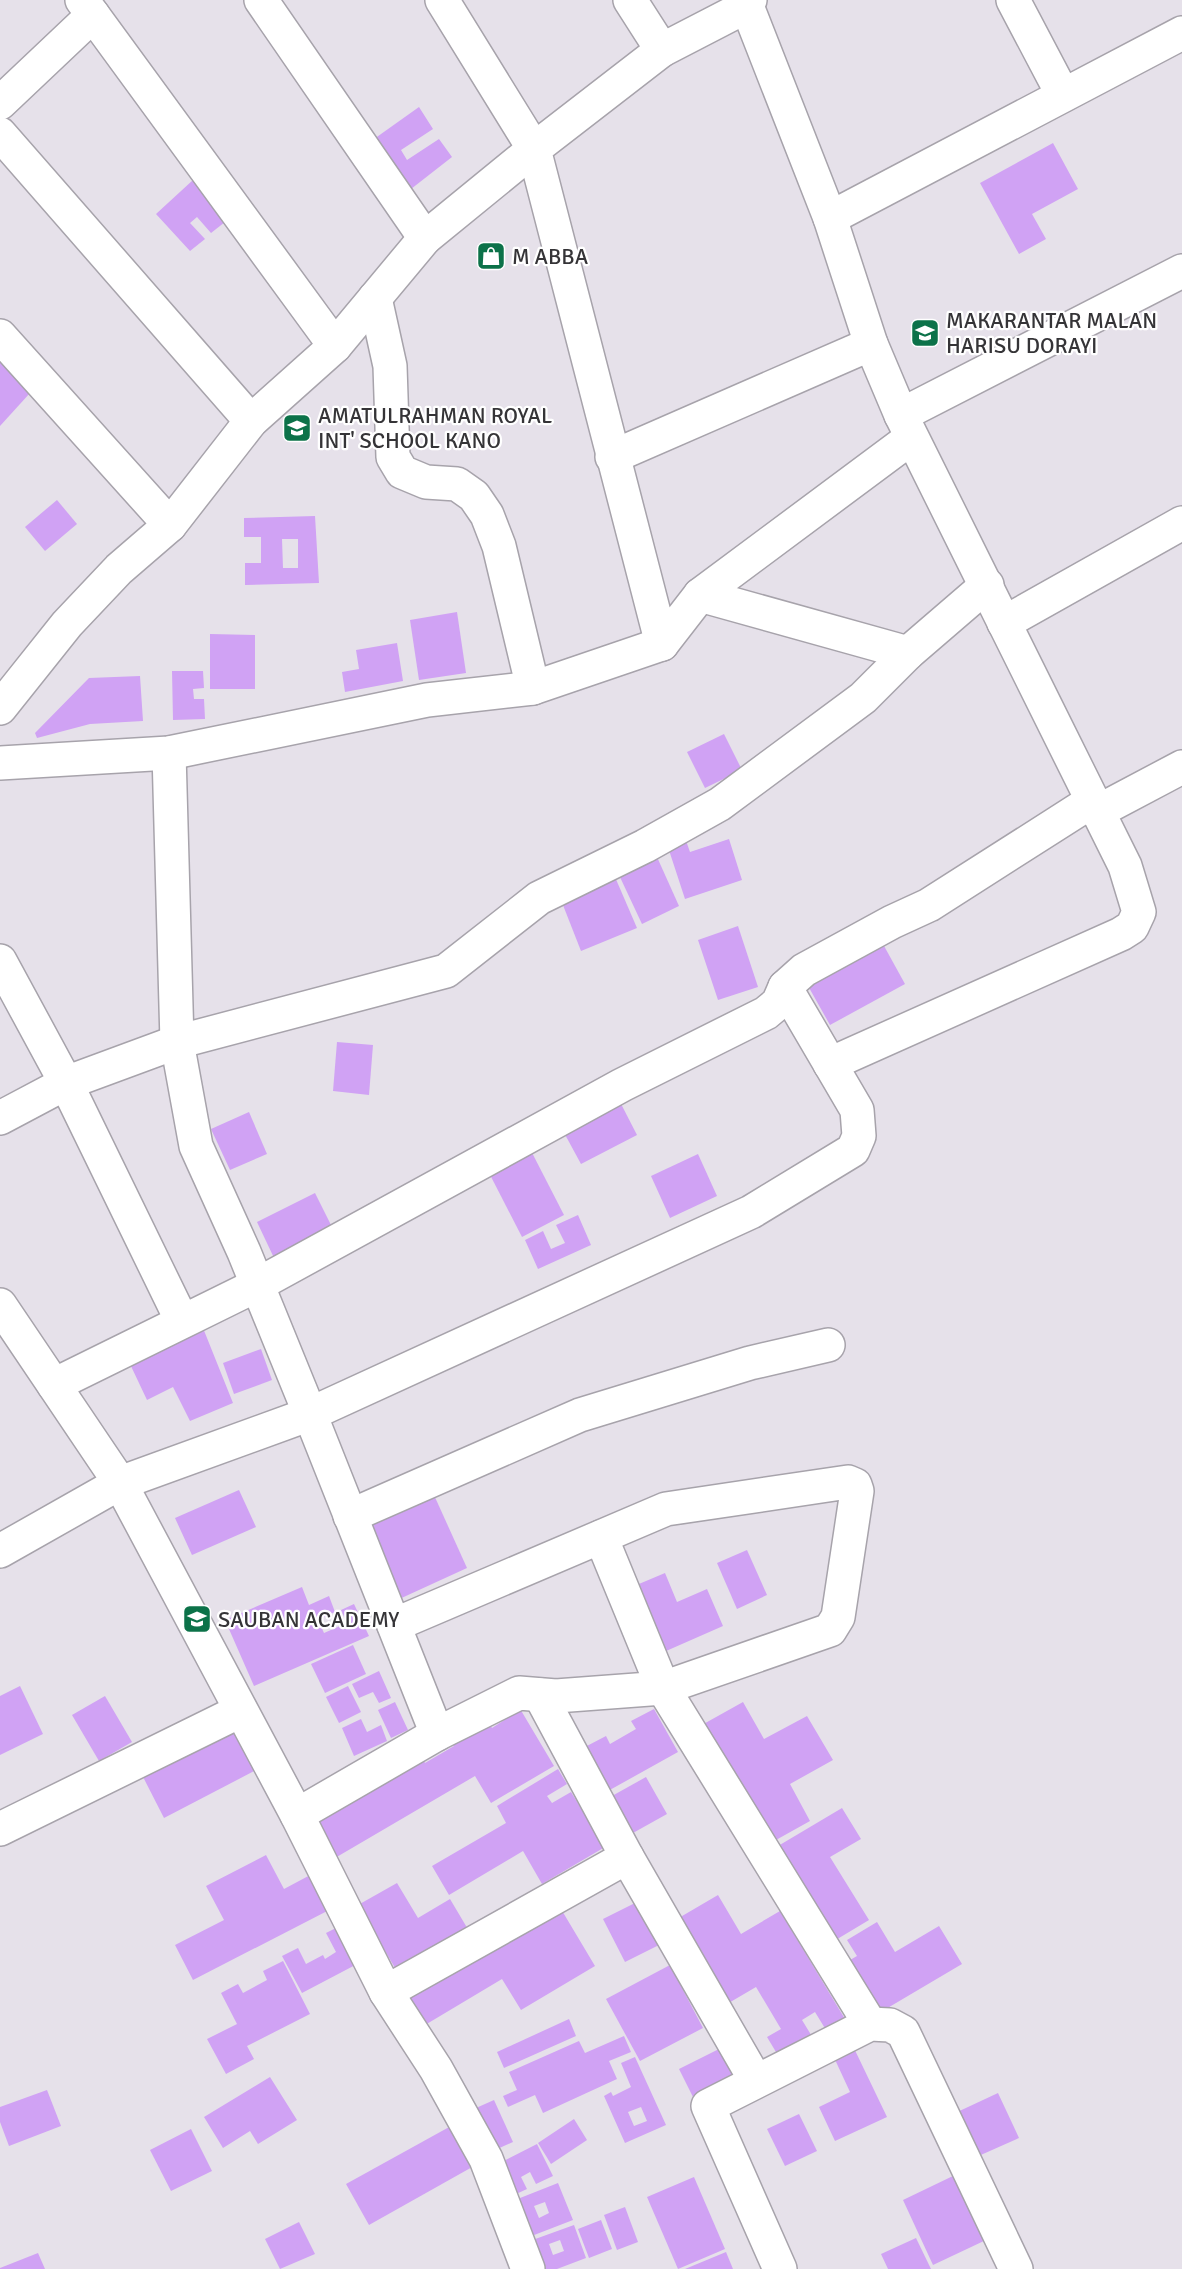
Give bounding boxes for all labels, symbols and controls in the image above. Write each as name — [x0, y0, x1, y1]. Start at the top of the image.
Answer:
shop icon: M ABBA — [475, 240, 507, 272]
place label: M ABBA — [512, 243, 589, 270]
place label: MAKARANTAR MALAN HARISU DORAYI — [946, 307, 1157, 359]
school or university icon: MAKARANTAR MALAN HARISU DORAYI — [909, 317, 941, 349]
place label: AMATULRAHMAN ROYAL INT' SCHOOL KANO — [318, 402, 552, 454]
school or university icon: AMATULRAHMAN ROYAL INT' SCHOOL KANO — [281, 412, 313, 444]
school or university icon: SAUBAN ACADEMY — [181, 1603, 213, 1635]
place label: SAUBAN ACADEMY — [218, 1606, 399, 1633]

